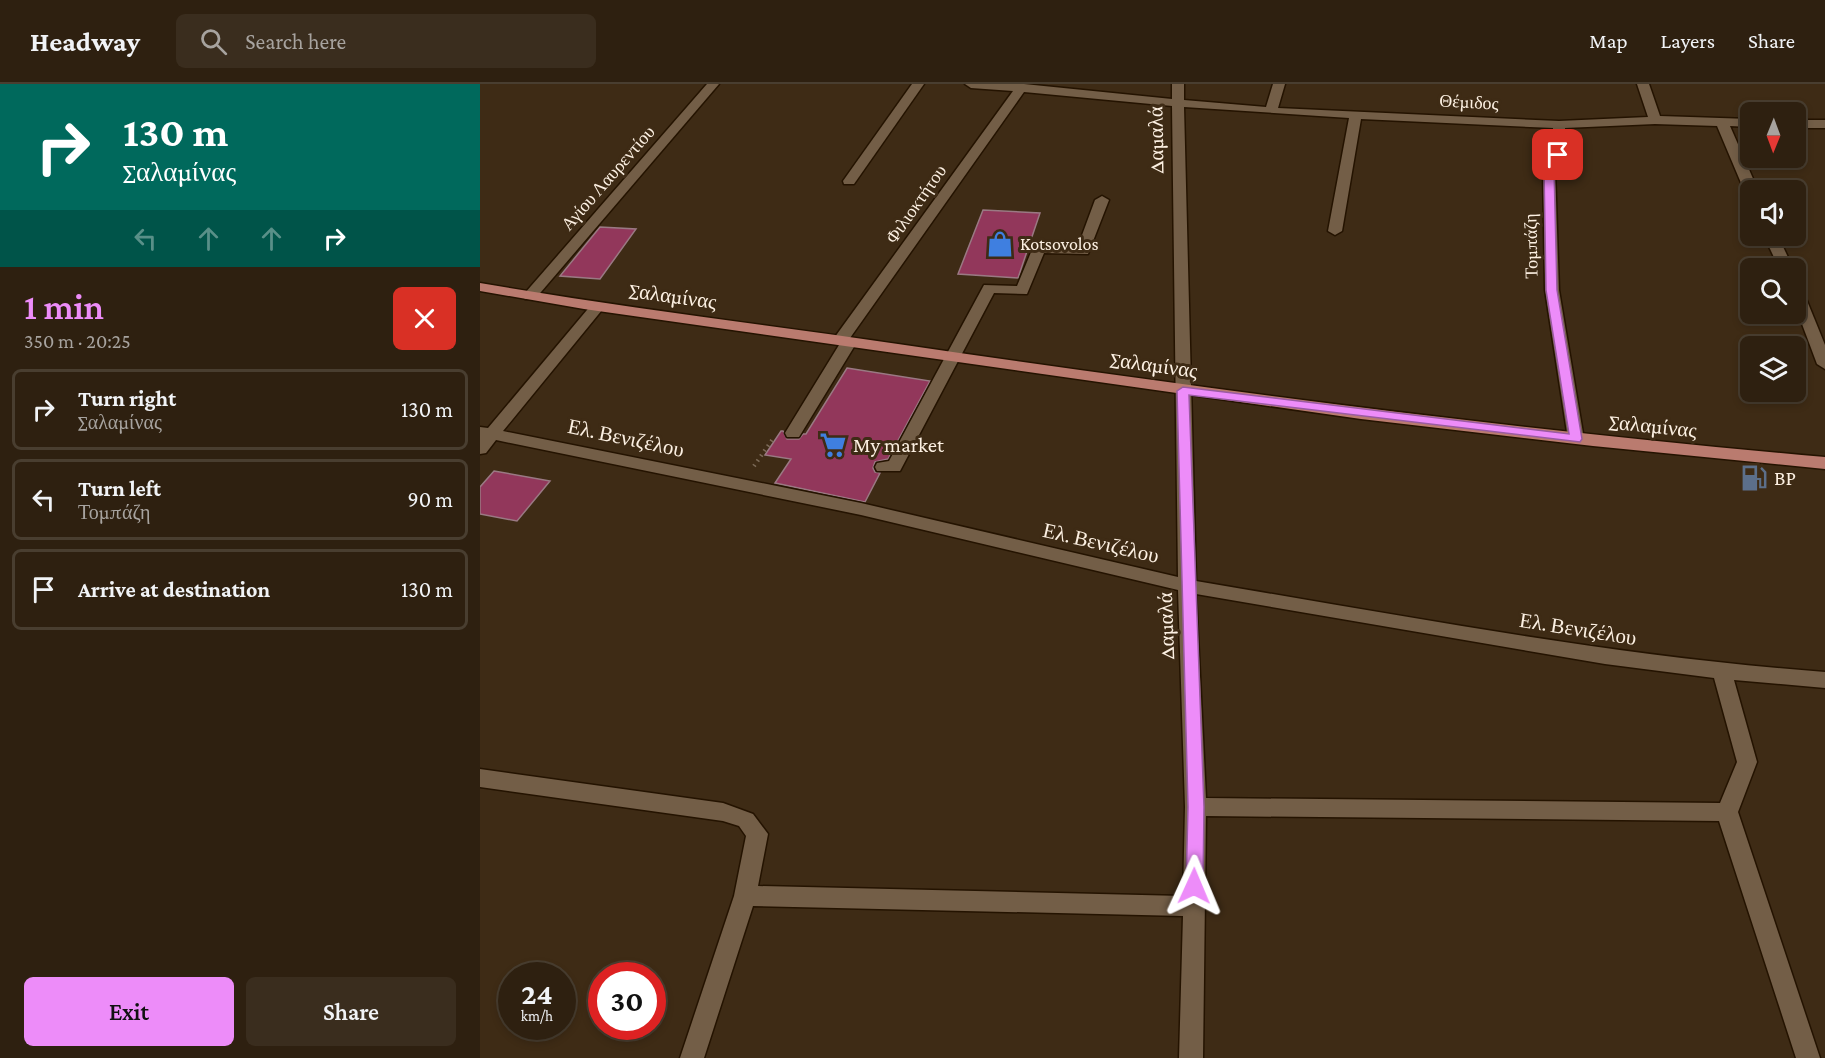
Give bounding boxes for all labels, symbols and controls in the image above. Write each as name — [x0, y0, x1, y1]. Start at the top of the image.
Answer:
search box — [176, 14, 596, 68]
icon: search — [197, 25, 230, 58]
text: Headway — [30, 26, 140, 57]
text: Search here — [245, 29, 346, 54]
text: Map — [1589, 29, 1628, 53]
text: Layers — [1661, 29, 1715, 53]
text: Share — [1748, 29, 1795, 53]
street label: Θέμιδος — [1439, 90, 1499, 114]
north arrow — [1740, 102, 1806, 168]
map controls — [1740, 102, 1806, 402]
street label: Δαμαλά — [1143, 106, 1169, 174]
icon: right — [24, 108, 102, 186]
text: 130 m — [123, 108, 228, 155]
street label: Αγίου Λαυρεντίου — [557, 122, 659, 234]
pin — [1532, 129, 1583, 180]
icon: arrive — [1541, 138, 1574, 171]
text: Σαλαμίνας — [123, 157, 236, 187]
street label: Φιλιοκτήτου — [882, 161, 950, 247]
button: sound — [1740, 180, 1806, 246]
street label: Τομπάζη — [1520, 213, 1542, 279]
icon: left — [129, 222, 162, 255]
icon: ahead — [192, 222, 225, 255]
icon: ahead — [255, 222, 288, 255]
icon: right — [318, 222, 351, 255]
shop icon: Kotsovolos — [985, 229, 1015, 259]
place label: Kotsovolos — [1020, 234, 1099, 254]
button: search — [1740, 258, 1806, 324]
street label: Σαλαμίνας — [628, 278, 719, 314]
text: 1 min — [24, 287, 104, 327]
button: close — [393, 287, 456, 350]
text: 350 m · 20:25 — [24, 330, 131, 352]
button: layers — [1740, 336, 1806, 402]
street label: Σαλαμίνας — [1109, 347, 1200, 383]
text: Turn right — [78, 386, 176, 411]
icon: right — [27, 393, 60, 426]
text: 130 m — [401, 397, 453, 422]
street label: Σαλαμίνας — [1608, 409, 1699, 443]
text: Σαλαμίνας — [78, 411, 162, 433]
street label: Ελ. Βενιζέλου — [566, 414, 686, 462]
supermarket icon: My market — [818, 430, 848, 460]
place label: My market — [853, 433, 945, 457]
fuel station icon: BP — [1739, 463, 1769, 493]
place label: BP — [1774, 466, 1796, 490]
text: Turn left — [78, 476, 161, 501]
icon: left — [27, 483, 60, 516]
text: 90 m — [408, 487, 453, 512]
text: Τομπάζη — [78, 501, 150, 523]
street label: Ελ. Βενιζέλου — [1041, 518, 1161, 568]
icon: arrive — [27, 573, 60, 606]
text: Arrive at destination — [78, 577, 270, 602]
text: 130 m — [401, 577, 453, 602]
street label: Δαμαλά — [1153, 592, 1179, 660]
street label: Ελ. Βενιζέλου — [1518, 608, 1638, 650]
position arrow — [1162, 854, 1226, 918]
speed limit sign: 30 — [588, 962, 666, 1040]
button: Exit — [24, 977, 234, 1046]
button: Share — [246, 977, 456, 1046]
text: 24 — [521, 977, 553, 1010]
text: km/h — [521, 1008, 553, 1024]

